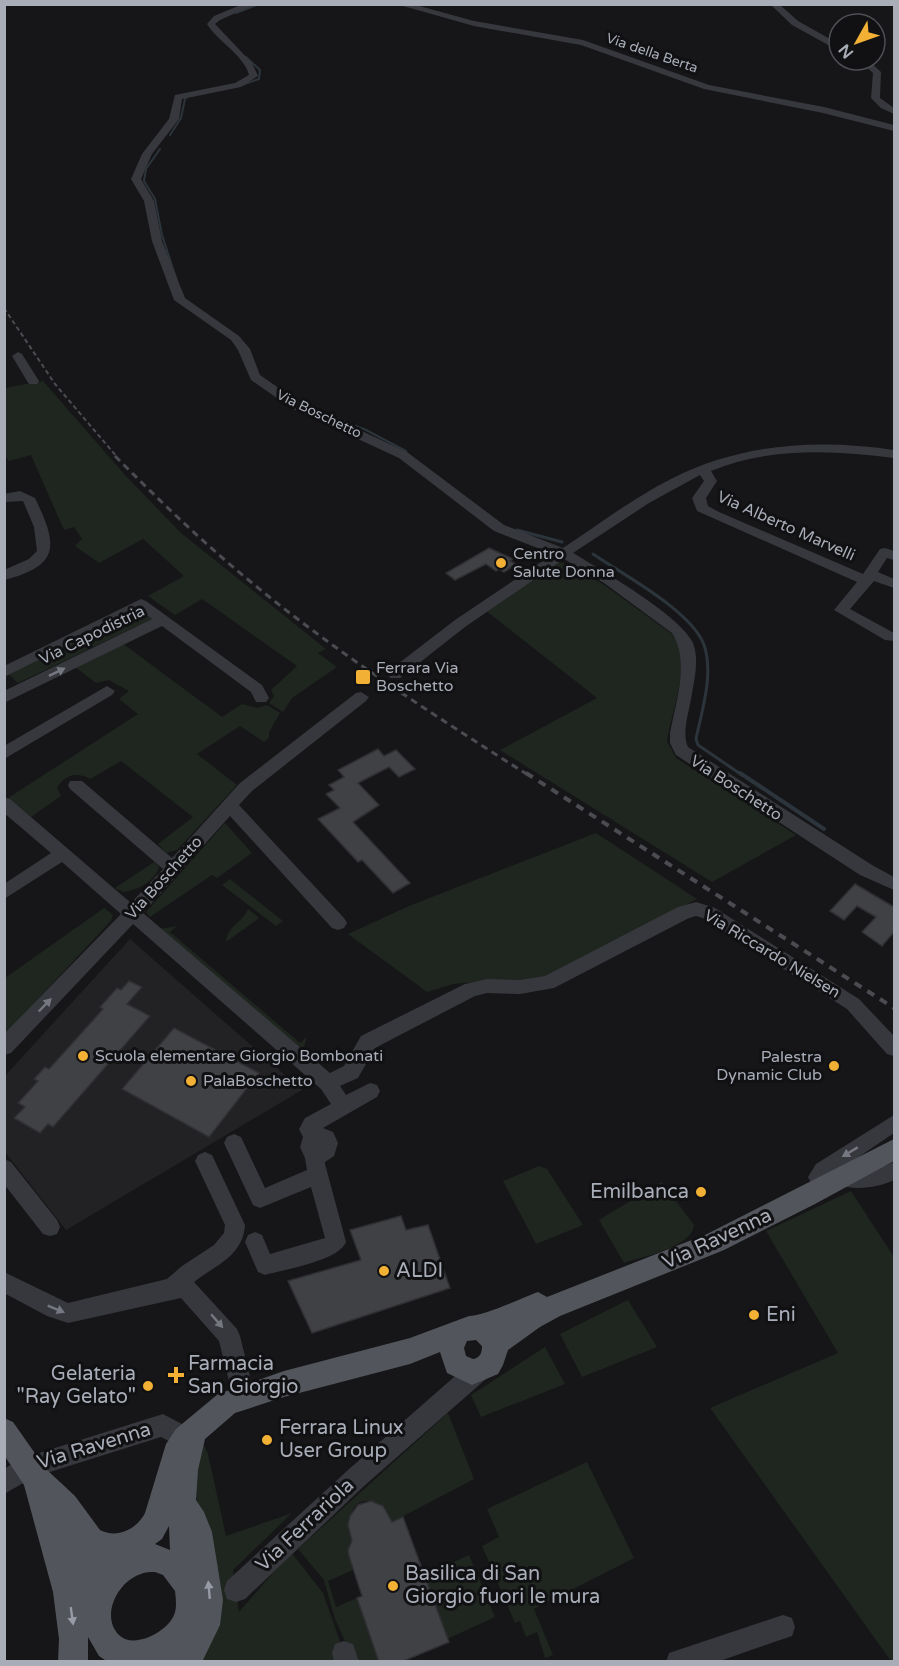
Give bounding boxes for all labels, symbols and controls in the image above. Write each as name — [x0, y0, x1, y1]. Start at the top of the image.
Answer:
north arrow — [827, 12, 887, 72]
street label: Via della Berta — [604, 29, 700, 77]
text: N — [834, 40, 858, 62]
street label: Via Boschetto — [274, 386, 364, 442]
street label: Via Alberto Marvelli — [714, 487, 858, 565]
place label: Centro Salute Donna — [513, 544, 615, 582]
marker: Centro Salute Donna — [494, 556, 508, 570]
street label: Via Capodistria — [36, 601, 148, 669]
place label: Ferrara Via Boschetto — [376, 658, 459, 696]
one-way arrow — [49, 667, 66, 677]
marker: Ferrara Via Boschetto — [354, 668, 372, 686]
street label: Via Boschetto — [686, 751, 786, 825]
street label: Via Boschetto — [121, 832, 207, 924]
street label: Via Riccardo Nielsen — [700, 905, 844, 1003]
one-way arrow — [38, 998, 51, 1013]
place label: Scuola elementare Giorgio Bombonati — [95, 1046, 383, 1066]
place label: Palestra Dynamic Club — [716, 1047, 822, 1085]
marker: Scuola elementare Giorgio Bombonati — [76, 1049, 90, 1063]
marker: Palestra Dynamic Club — [827, 1059, 841, 1073]
place label: PalaBoschetto — [203, 1071, 313, 1091]
marker: PalaBoschetto — [184, 1074, 198, 1088]
one-way arrow — [842, 1146, 858, 1157]
place label: Emilbanca — [590, 1180, 689, 1204]
marker: Emilbanca — [694, 1185, 708, 1199]
street label: Via Ravenna — [659, 1203, 775, 1275]
place label: ALDI — [396, 1259, 443, 1283]
marker: ALDI — [377, 1264, 391, 1278]
place label: Eni — [766, 1303, 796, 1327]
one-way arrow — [47, 1305, 65, 1314]
marker: Eni — [747, 1308, 761, 1322]
one-way arrow — [210, 1313, 224, 1328]
place label: Farmacia San Giorgio — [188, 1352, 298, 1399]
place label: Gelateria "Ray Gelato" — [16, 1362, 136, 1409]
marker: Farmacia San Giorgio — [169, 1368, 183, 1382]
marker: Gelateria "Ray Gelato" — [141, 1379, 155, 1393]
place label: Ferrara Linux User Group — [279, 1416, 404, 1463]
street label: Via Ravenna — [34, 1417, 154, 1475]
marker: Ferrara Linux User Group — [260, 1433, 274, 1447]
street label: Via Ferrariola — [251, 1473, 359, 1577]
place label: Basilica di San Giorgio fuori le mura — [405, 1562, 600, 1609]
marker: Basilica di San Giorgio fuori le mura — [386, 1579, 400, 1593]
one-way arrow — [204, 1580, 214, 1599]
one-way arrow — [68, 1607, 77, 1626]

